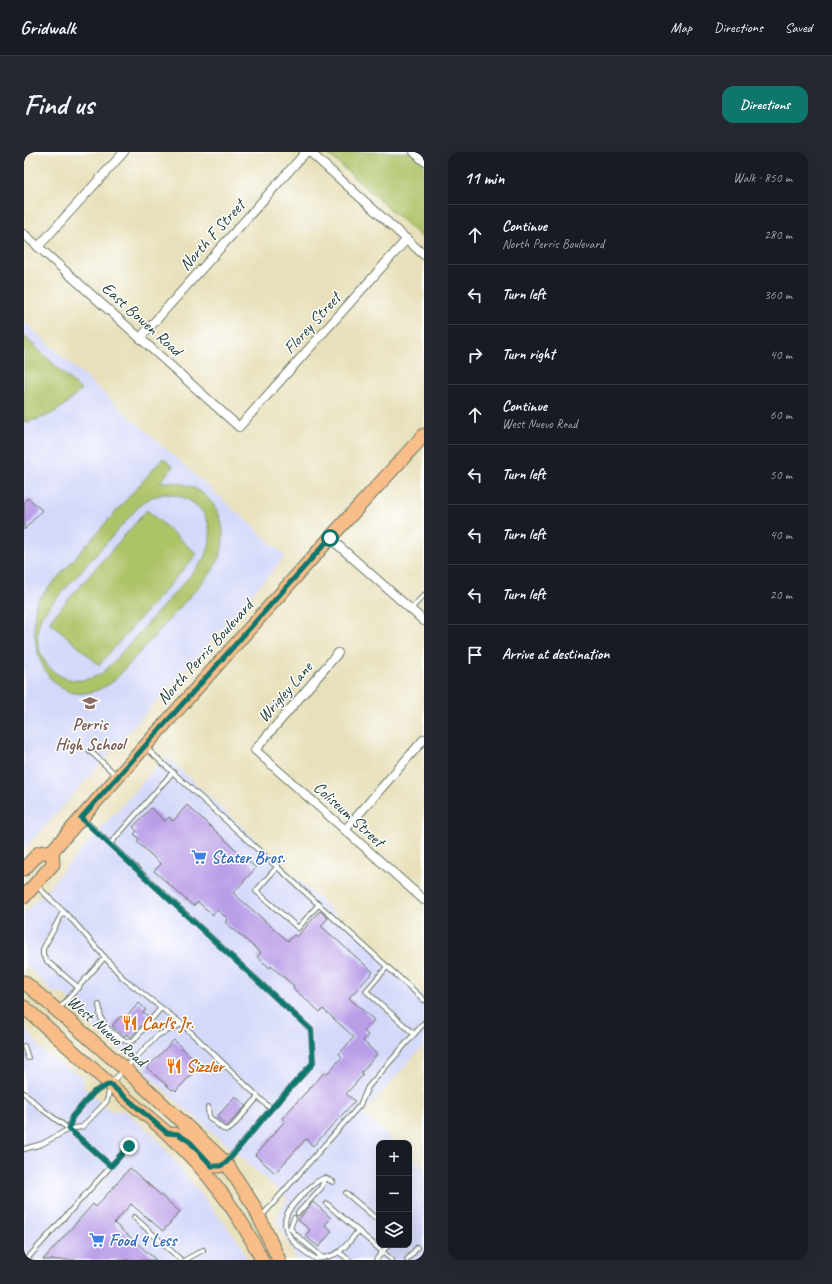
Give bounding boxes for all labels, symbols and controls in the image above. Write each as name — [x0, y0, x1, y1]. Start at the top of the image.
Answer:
text: Gridwalk — [20, 16, 76, 40]
text: Map — [671, 19, 692, 36]
text: Directions — [714, 19, 763, 36]
text: Saved — [785, 19, 812, 36]
button: Directions — [722, 86, 808, 123]
text: Find us — [24, 87, 94, 122]
text: 11 min — [464, 168, 504, 189]
text: Walk · 850 m — [733, 170, 792, 186]
street label: North F Street — [175, 193, 251, 275]
text: Continue — [502, 217, 547, 236]
icon: ahead — [464, 224, 486, 246]
text: 280 m — [764, 227, 792, 243]
text: North Perris Boulevard — [502, 236, 604, 252]
street label: East Bowen Road — [97, 277, 189, 363]
icon: left — [464, 284, 486, 306]
text: Turn left — [502, 285, 545, 304]
street label: Florey Street — [279, 286, 347, 358]
text: 360 m — [764, 287, 792, 303]
icon: right — [464, 344, 486, 366]
text: Turn right — [502, 345, 555, 364]
text: 40 m — [770, 347, 792, 363]
text: Continue — [502, 397, 547, 416]
icon: ahead — [464, 404, 486, 426]
text: 60 m — [770, 407, 792, 423]
text: West Nuevo Road — [502, 416, 577, 432]
icon: left — [464, 464, 486, 486]
text: Turn left — [502, 465, 545, 484]
text: 50 m — [770, 467, 792, 483]
icon: left — [464, 524, 486, 546]
text: Turn left — [502, 525, 545, 544]
text: 40 m — [770, 527, 792, 543]
route start — [321, 529, 339, 547]
icon: left — [464, 584, 486, 606]
text: Turn left — [502, 585, 545, 604]
text: 20 m — [770, 587, 792, 603]
street label: North Perris Boulevard — [152, 594, 259, 709]
icon: arrive — [464, 644, 486, 666]
text: Arrive at destination — [502, 645, 609, 664]
street label: Wrigley Lane — [253, 656, 318, 727]
school or university icon: Perris High School — [81, 694, 99, 712]
place label: Perris High School — [55, 714, 128, 755]
street label: Coliseum Street — [309, 777, 391, 853]
place label: Stater Bros. — [211, 847, 286, 868]
supermarket icon: Stater Bros. — [190, 848, 208, 866]
street label: West Nuevo Road — [63, 991, 153, 1073]
place label: Carl's Jr. — [142, 1013, 194, 1034]
restaurant icon: Carl's Jr. — [121, 1014, 139, 1032]
place label: Sizzler — [186, 1056, 226, 1077]
restaurant icon: Sizzler — [165, 1057, 183, 1075]
route end — [120, 1137, 138, 1155]
map controls — [376, 1140, 412, 1248]
button: + — [376, 1140, 412, 1176]
button: − — [376, 1176, 412, 1212]
button: layers — [376, 1212, 412, 1248]
place label: Food 4 Less — [109, 1230, 178, 1251]
supermarket icon: Food 4 Less — [88, 1231, 106, 1249]

